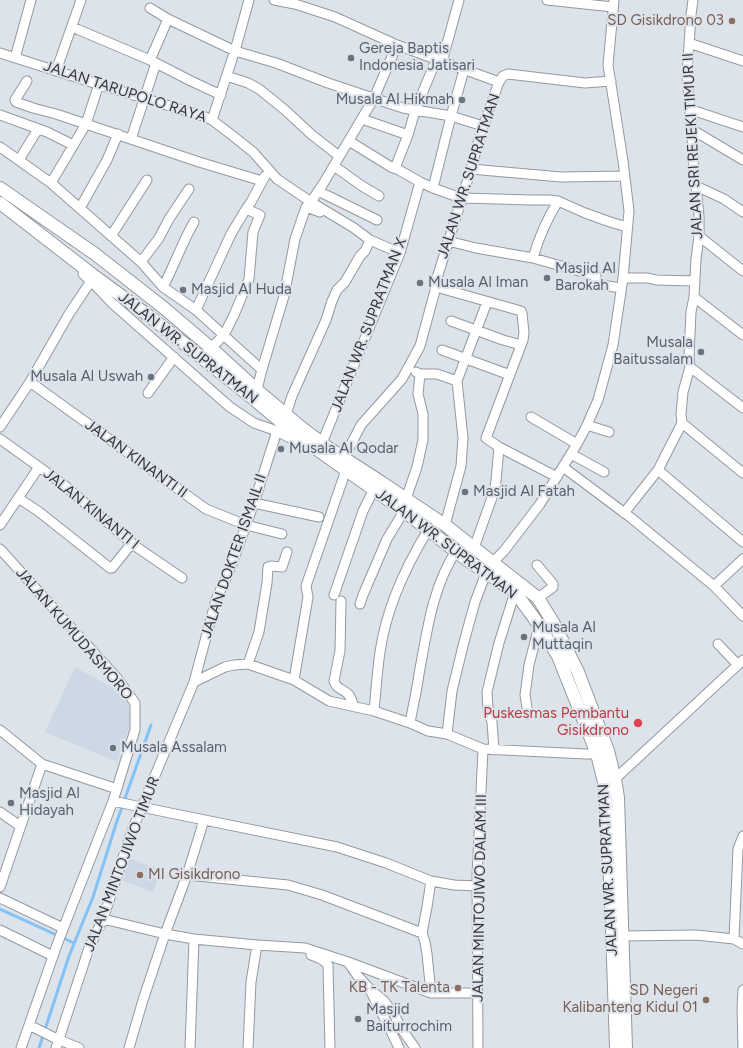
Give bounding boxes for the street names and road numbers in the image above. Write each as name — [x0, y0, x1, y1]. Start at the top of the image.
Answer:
street label: JALAN SRI REJEKI TIMUR II — [679, 53, 707, 239]
street label: JALAN TARUPOLO RAYA — [41, 57, 209, 127]
street label: JALAN WR. SUPRATMAN — [434, 91, 504, 261]
street label: JALAN WR. SUPRATMAN X — [327, 235, 411, 415]
street label: JALAN WR. SUPRATMAN — [115, 288, 261, 408]
street label: JALAN KINANTI II — [81, 416, 191, 502]
street label: JALAN KINANTI I — [40, 465, 142, 553]
street label: JALAN DOKTER ISMAIL II — [197, 472, 271, 640]
street label: JALAN WR. SUPRATMAN — [372, 485, 520, 603]
street label: JALAN KUMUDASMORO — [12, 564, 136, 704]
street label: JALAN MINTOJIWO TIMUR — [80, 774, 164, 954]
street label: JALAN WR. SUPRATMAN — [595, 783, 621, 957]
street label: JALAN MINTOJIWO DALAM III — [469, 794, 491, 1002]

